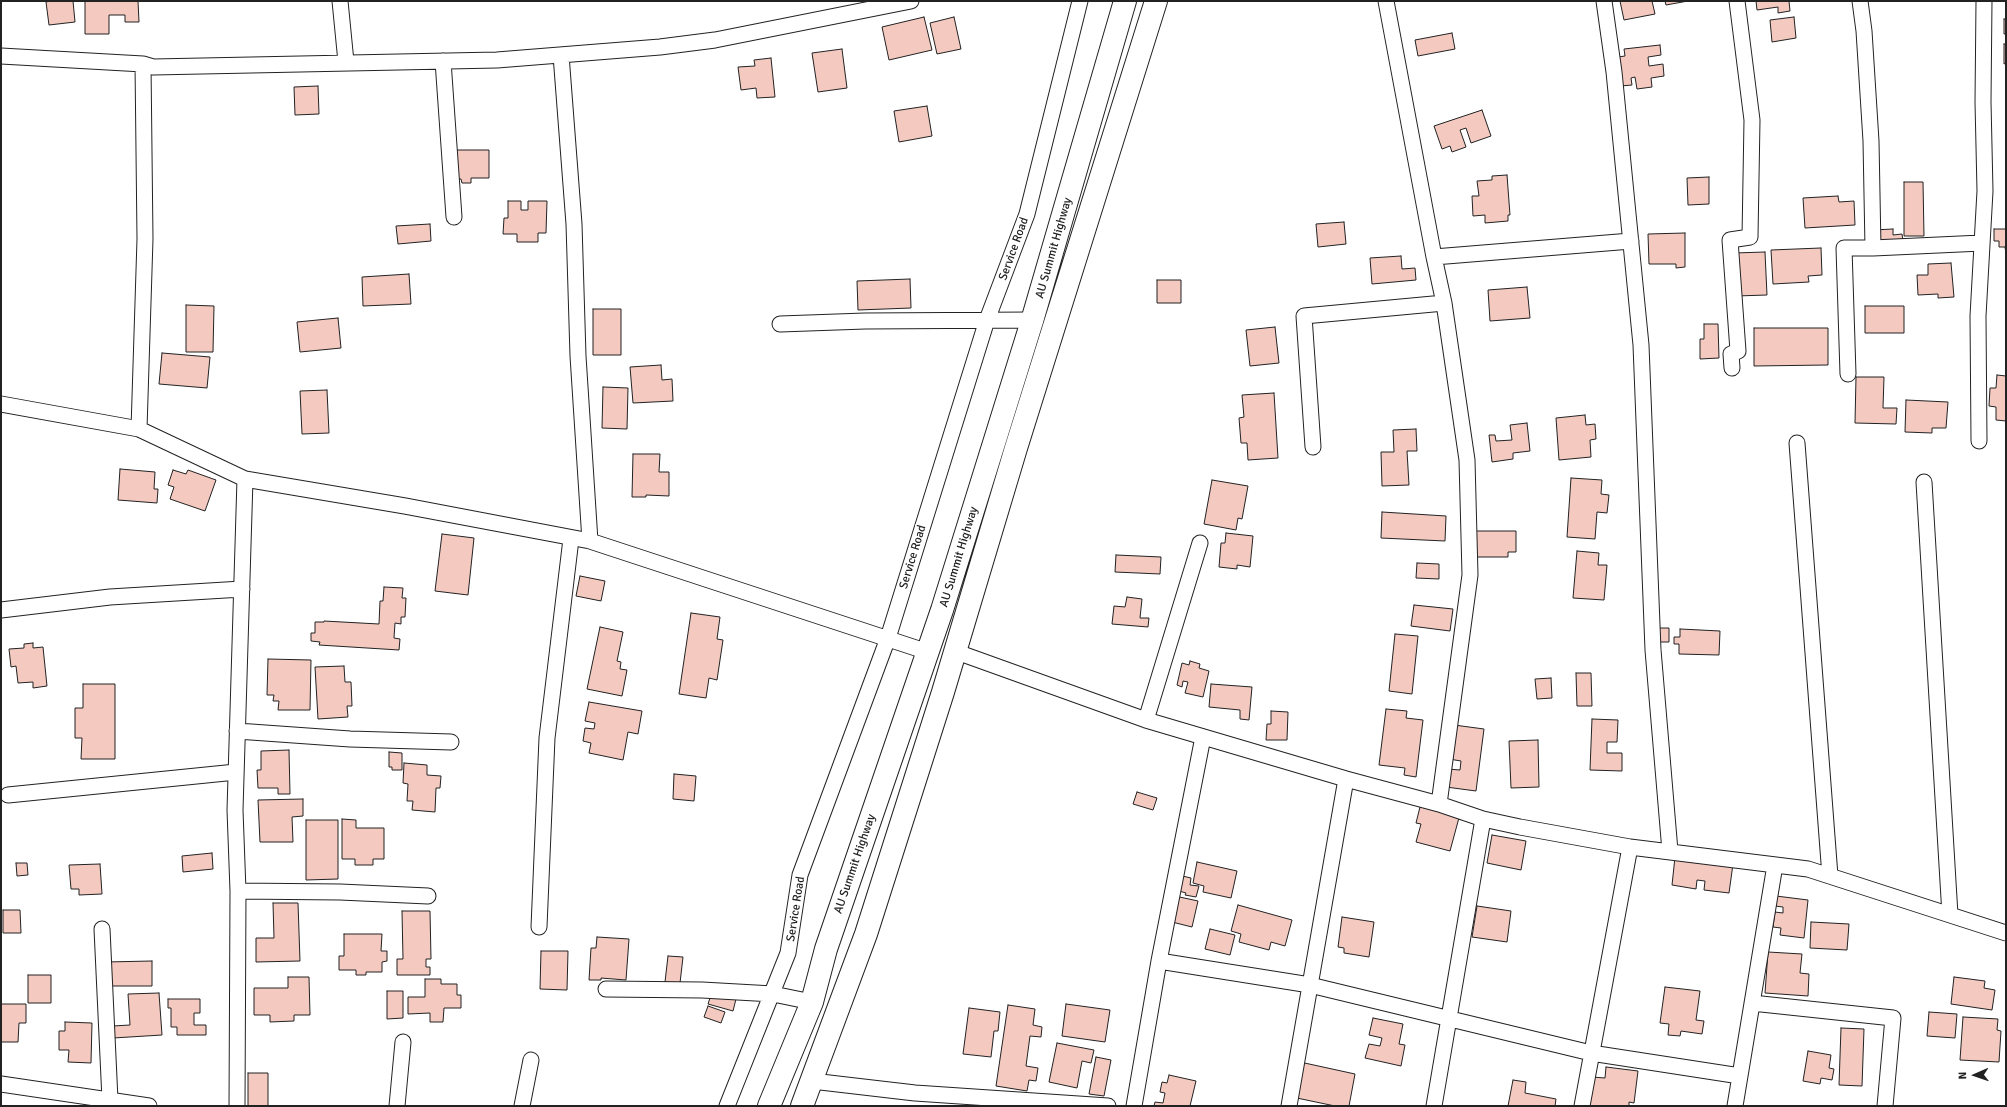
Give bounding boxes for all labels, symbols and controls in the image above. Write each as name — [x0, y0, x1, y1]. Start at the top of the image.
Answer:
street label: AU Summit Highway — [1033, 196, 1075, 300]
street label: Service Road — [996, 216, 1032, 282]
street label: AU Summit Highway — [937, 505, 981, 609]
street label: Service Road — [896, 523, 930, 591]
street label: AU Summit Highway — [831, 812, 879, 916]
street label: Service Road — [784, 875, 808, 943]
north arrow — [1955, 1055, 1995, 1095]
text: N — [1956, 1071, 1969, 1079]

